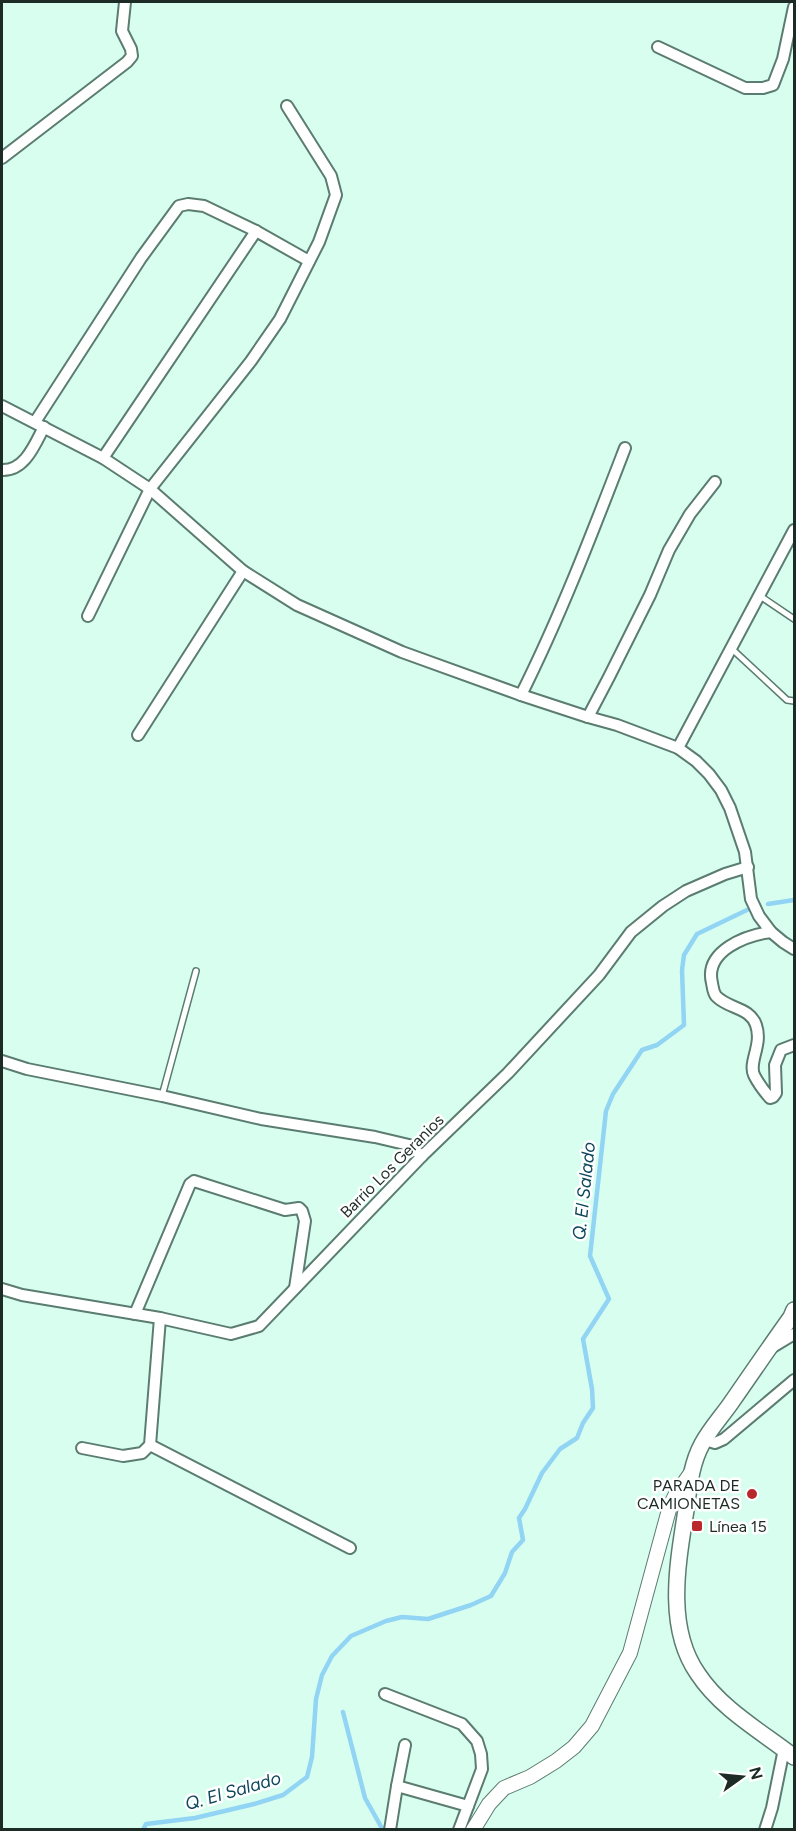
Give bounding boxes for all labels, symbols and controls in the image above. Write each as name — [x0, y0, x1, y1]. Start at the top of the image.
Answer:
street label: Barrio Los Geranios — [336, 1110, 448, 1222]
water label: Q. El Salado — [568, 1141, 600, 1241]
place label: PARADA DE CAMIONETAS — [637, 1476, 740, 1513]
marker: PARADA DE CAMIONETAS — [745, 1487, 759, 1501]
place label: Línea 15 — [709, 1517, 767, 1536]
marker: Línea 15 — [690, 1519, 704, 1533]
north arrow — [712, 1747, 772, 1807]
text: N — [745, 1765, 767, 1782]
water label: Q. El Salado — [183, 1767, 283, 1815]

